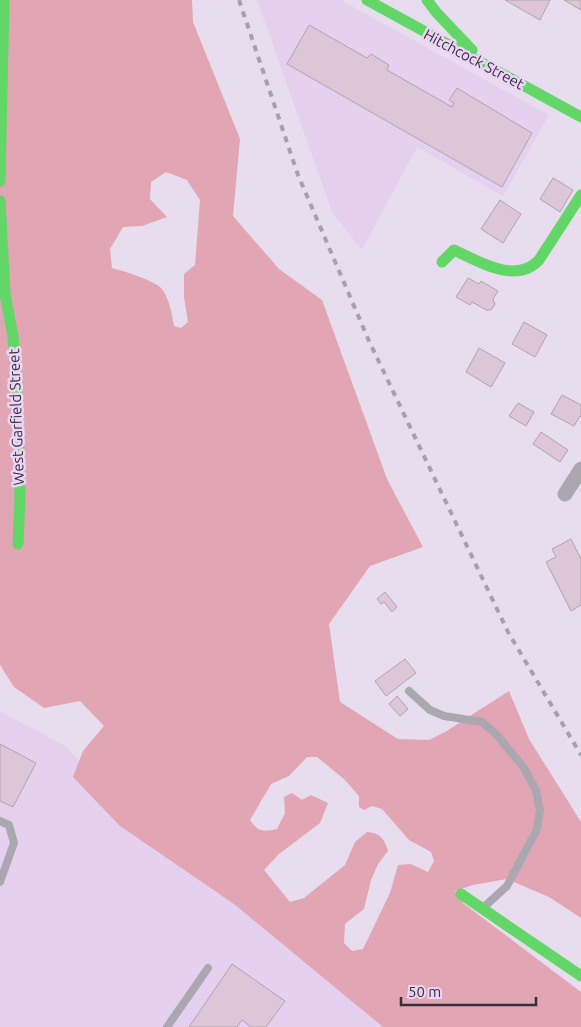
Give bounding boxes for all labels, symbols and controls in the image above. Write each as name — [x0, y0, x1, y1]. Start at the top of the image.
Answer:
street label: Hitchcock Street — [421, 25, 527, 93]
street label: West Garfield Street — [5, 348, 27, 486]
scale bar — [401, 974, 536, 1006]
text: 50 m — [408, 983, 441, 1000]

